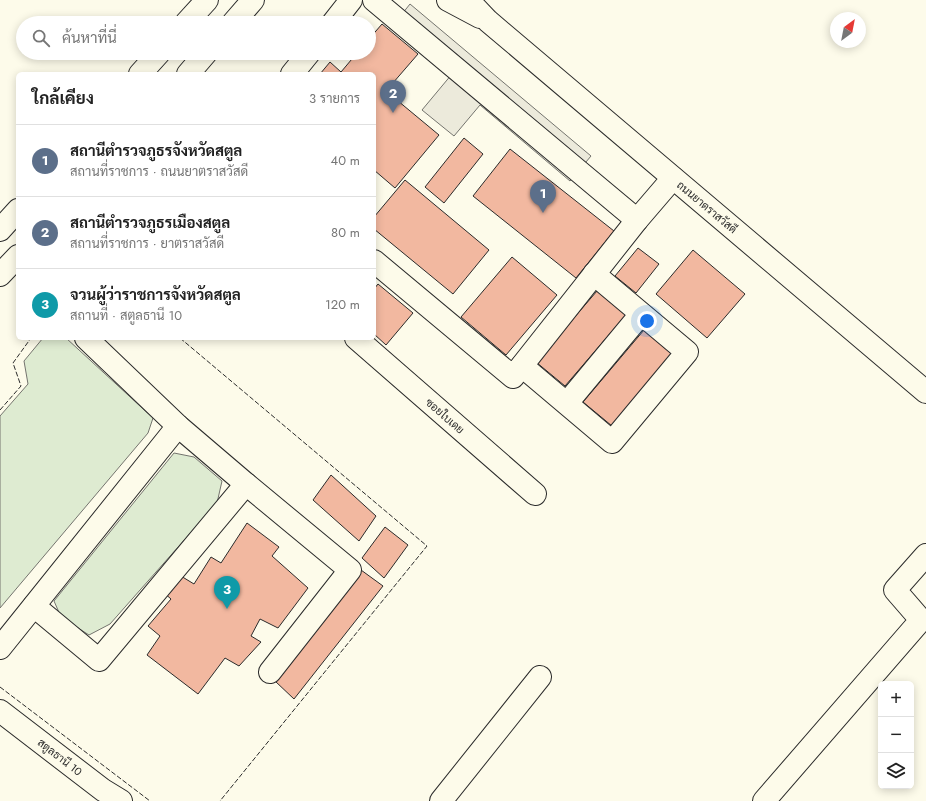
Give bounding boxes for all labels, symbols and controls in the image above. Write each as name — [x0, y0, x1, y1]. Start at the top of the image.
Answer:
north arrow — [830, 12, 866, 48]
search box — [16, 16, 376, 60]
icon: search — [30, 27, 52, 49]
text: ค้นหาที่นี่ — [62, 27, 117, 49]
pin: 2 — [380, 80, 406, 113]
text: ใกล้เคียง — [32, 86, 94, 110]
text: 3 รายการ — [309, 89, 360, 108]
text: สถานีตำรวจภูธรจังหวัดสตูล — [70, 140, 242, 162]
text: 1 — [42, 151, 48, 170]
text: 40 m — [331, 151, 360, 170]
text: สถานที่ราชการ · ถนนยาตราสวัสดี — [70, 162, 248, 181]
street label: ถนนยาตราสวัสดี — [673, 177, 741, 237]
pin: 1 — [530, 180, 556, 213]
text: สถานีตำรวจภูธรเมืองสตูล — [70, 212, 230, 234]
text: 2 — [41, 223, 49, 242]
text: 80 m — [331, 223, 360, 242]
text: สถานที่ราชการ · ยาตราสวัสดี — [70, 234, 224, 253]
text: จวนผู้ว่าราชการจังหวัดสตูล — [70, 284, 241, 306]
text: 3 — [41, 295, 49, 314]
text: 120 m — [325, 295, 360, 314]
text: สถานที่ · สตูลธานี 10 — [70, 306, 182, 325]
your location — [637, 311, 657, 331]
street label: ซอยใบเดย — [422, 395, 468, 437]
pin: 3 — [214, 576, 240, 609]
map controls — [878, 681, 914, 789]
button: + — [878, 681, 914, 717]
button: − — [878, 717, 914, 753]
street label: สตูลธานี 10 — [34, 735, 86, 780]
button: layers — [878, 753, 914, 789]

